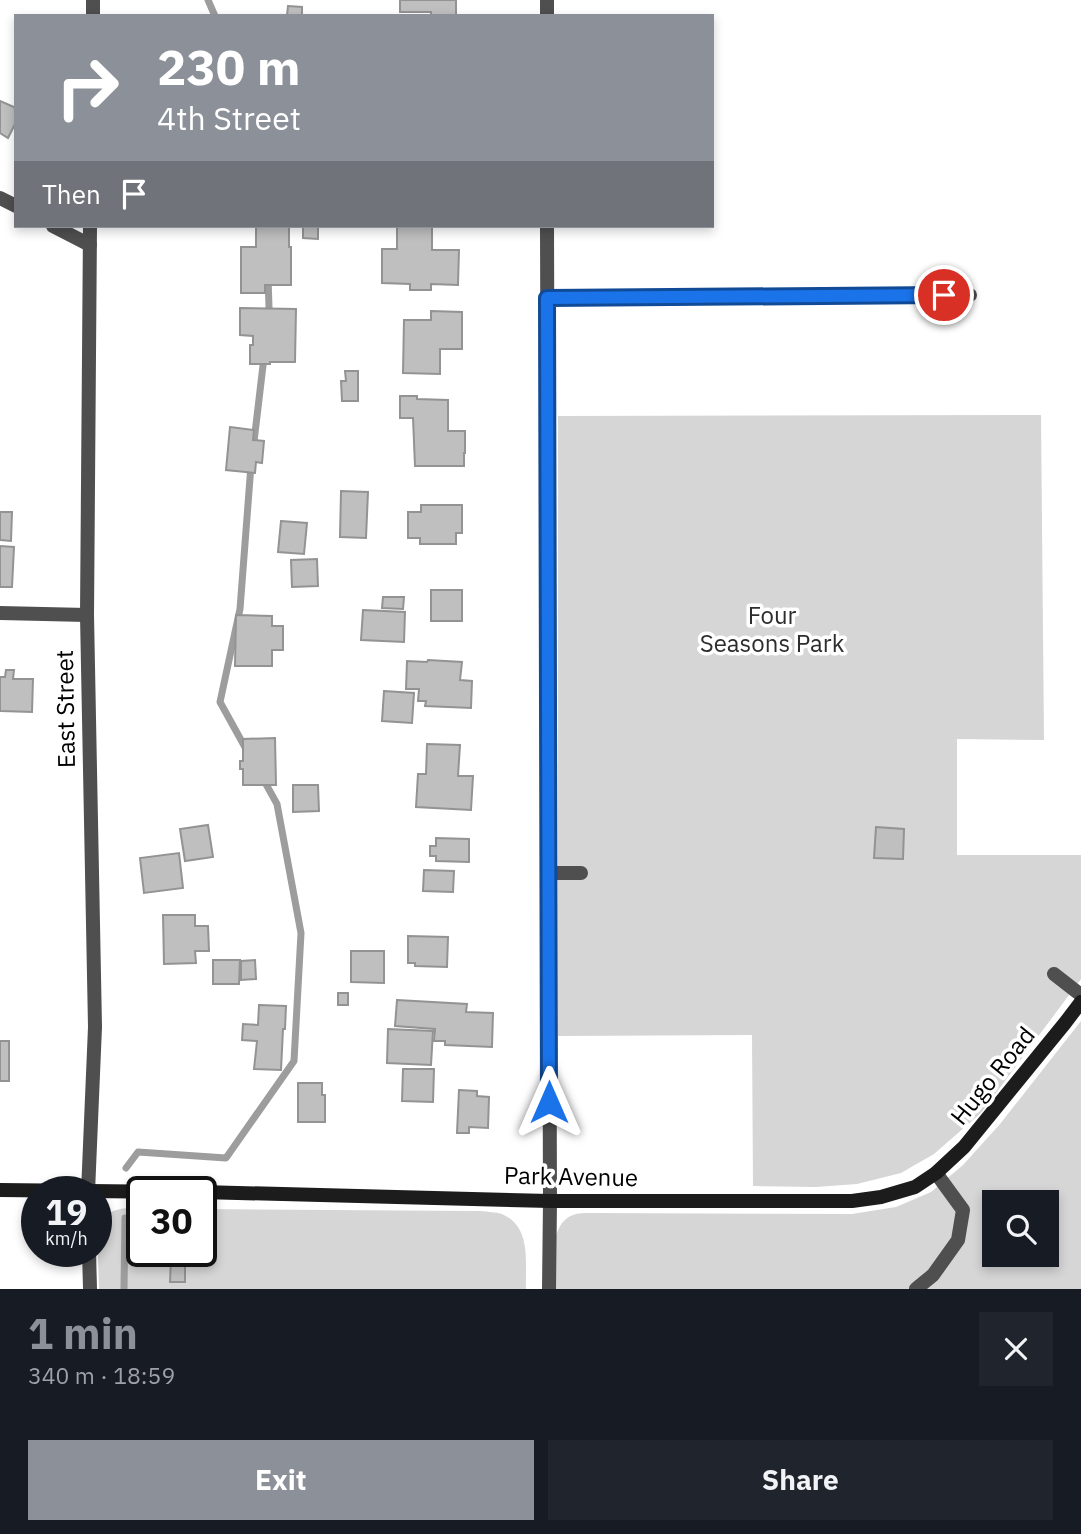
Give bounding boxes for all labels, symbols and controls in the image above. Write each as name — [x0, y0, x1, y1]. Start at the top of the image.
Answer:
text: 230 m — [157, 35, 301, 98]
icon: right — [42, 42, 133, 133]
text: 4th Street — [157, 97, 301, 139]
icon: arrive — [115, 175, 153, 213]
text: Then — [42, 177, 101, 211]
pin — [914, 265, 974, 325]
icon: arrive — [925, 276, 963, 314]
park label: Four Seasons Park — [700, 599, 845, 659]
street label: East Street — [48, 650, 82, 768]
street label: Hugo Road — [943, 1020, 1042, 1131]
position arrow — [512, 1065, 586, 1139]
street label: Park Avenue — [504, 1159, 638, 1193]
speed limit sign: 30 — [126, 1176, 217, 1267]
text: 19 — [45, 1189, 88, 1235]
map controls — [982, 1190, 1059, 1267]
button: search — [982, 1190, 1059, 1267]
text: km/h — [45, 1227, 88, 1250]
text: 1 min — [28, 1306, 138, 1361]
button: close — [979, 1312, 1053, 1386]
text: 340 m · 18:59 — [28, 1360, 175, 1390]
button: Exit — [28, 1440, 534, 1520]
button: Share — [548, 1440, 1053, 1520]

